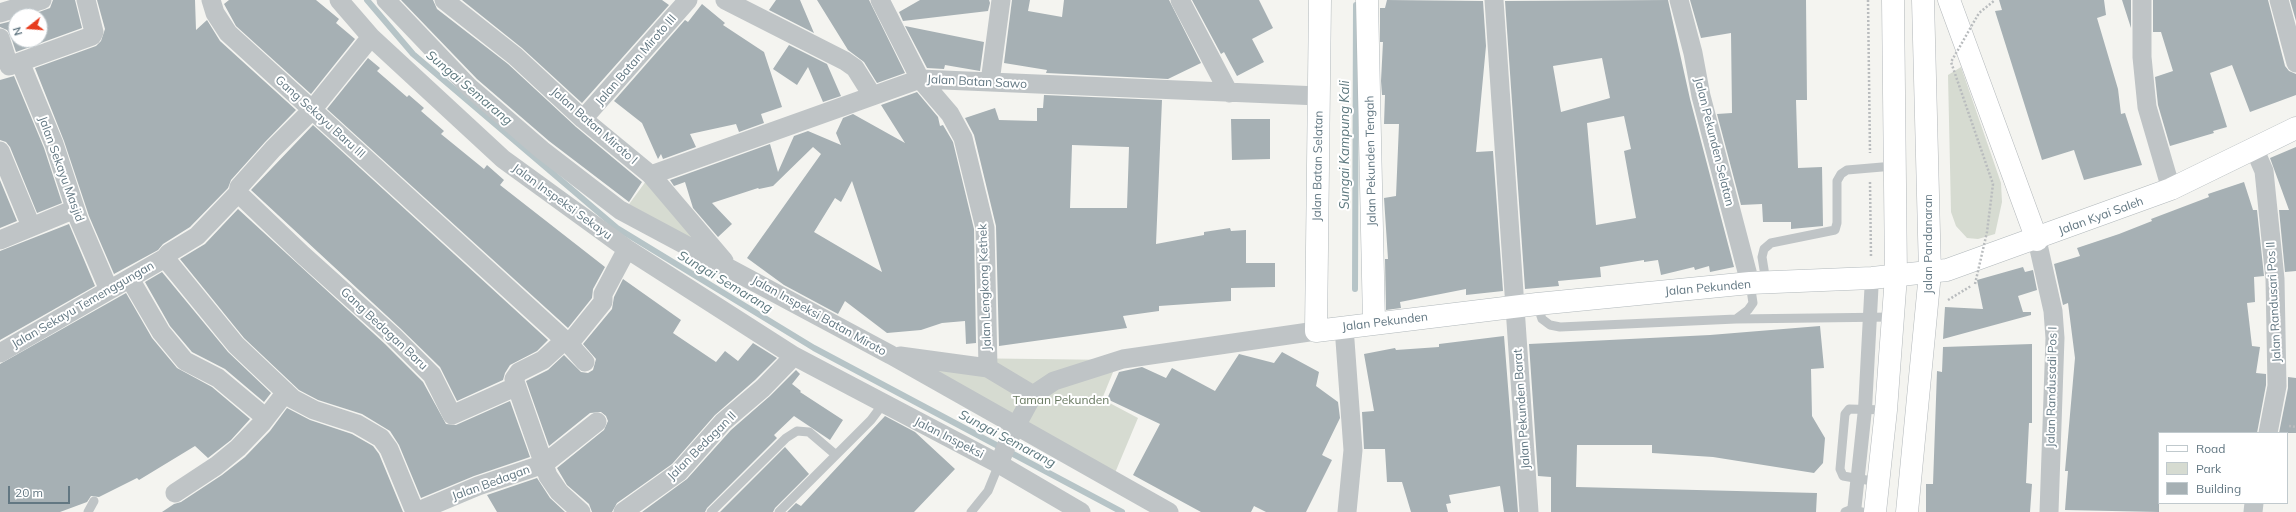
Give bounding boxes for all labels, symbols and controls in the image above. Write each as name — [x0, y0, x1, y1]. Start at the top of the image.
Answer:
north arrow — [8, 8, 48, 48]
street label: Jalan Batan Miroto III — [593, 12, 679, 108]
text: N — [10, 25, 25, 37]
water label: Sungai Semarang — [423, 47, 515, 129]
street label: Jalan Batan Sawo — [927, 72, 1027, 92]
street label: Gang Sekayu Baru III — [272, 73, 368, 161]
street label: Jalan Pekunden Selatan — [1691, 76, 1737, 208]
water label: Sungai Kampung Kali — [1337, 80, 1353, 210]
street label: Jalan Batan Miroto I — [548, 85, 640, 167]
street label: Jalan Pekunden Tengah — [1363, 95, 1379, 227]
street label: Jalan Batan Selatan — [1310, 110, 1326, 222]
street label: Jalan Sekayu Masjid — [35, 114, 87, 224]
street label: Jalan Inspeksi Sekayu — [509, 161, 615, 243]
street label: Jalan Pandanaran — [1921, 194, 1935, 294]
street label: Jalan Kyai Saleh — [2057, 194, 2145, 238]
street label: Jalan Lengkong Kethek — [976, 223, 994, 351]
street label: Jalan Randusari Pos II — [2264, 241, 2284, 363]
water label: Sungai Semarang — [675, 248, 775, 316]
street label: Jalan Sekayu Temenggungan — [9, 258, 157, 352]
street label: Jalan Inspeksi Batan Miroto — [749, 273, 889, 359]
street label: Jalan Pekunden — [1664, 277, 1752, 299]
street label: Gang Bedagan Baru — [338, 285, 430, 373]
street label: Jalan Pekunden — [1341, 310, 1429, 334]
street label: Jalan Randusadi Pos I — [2044, 326, 2060, 448]
street label: Jalan Pekunden Barat — [1511, 348, 1533, 470]
park label: Taman Pekunden — [1013, 393, 1109, 407]
water label: Sungai Semarang — [956, 407, 1058, 471]
street label: Jalan Bedagan II — [665, 409, 739, 483]
street label: Jalan Inspeksi — [912, 414, 986, 462]
legend — [2158, 432, 2288, 504]
text: Road — [2196, 441, 2225, 456]
text: Park — [2196, 461, 2221, 476]
street label: Jalan Bedagan — [450, 462, 532, 504]
scale bar — [10, 478, 72, 504]
text: Building — [2196, 481, 2241, 496]
text: 20 m — [15, 485, 43, 500]

